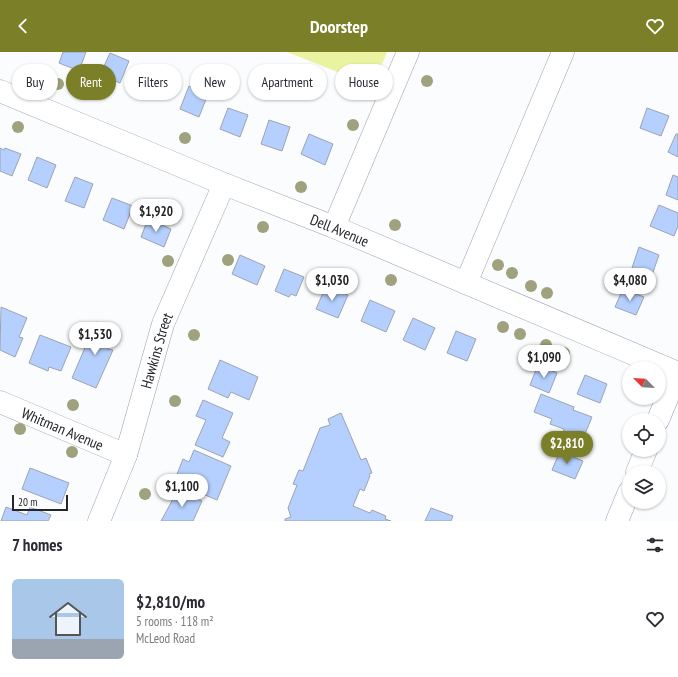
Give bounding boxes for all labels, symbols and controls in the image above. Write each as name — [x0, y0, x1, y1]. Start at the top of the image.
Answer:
icon: back — [12, 15, 34, 37]
text: Doorstep — [310, 15, 368, 38]
icon: heart — [644, 15, 666, 37]
chip: Buy — [12, 64, 58, 100]
chip: Rent — [66, 64, 116, 100]
chip: Filters — [124, 64, 182, 100]
chip: New — [190, 64, 240, 100]
chip: Apartment — [248, 64, 327, 100]
chip: House — [335, 64, 393, 100]
pin: $1,920 — [123, 199, 189, 233]
text: $1,920 — [139, 203, 173, 220]
street label: Dell Avenue — [308, 209, 372, 250]
pin: $1,030 — [299, 268, 365, 302]
pin: $4,080 — [597, 268, 663, 302]
text: $1,030 — [315, 272, 349, 289]
text: $4,080 — [613, 272, 647, 289]
street label: Hawkins Street — [136, 310, 176, 391]
pin: $1,530 — [62, 322, 128, 356]
text: $1,530 — [78, 326, 112, 343]
pin: $1,090 — [511, 345, 577, 379]
text: $1,090 — [527, 349, 561, 366]
north arrow — [622, 361, 666, 405]
map controls — [622, 361, 666, 509]
street label: Whitman Avenue — [19, 403, 107, 454]
button: locate — [622, 413, 666, 457]
pin: $2,810 — [534, 431, 600, 465]
text: $2,810 — [550, 435, 584, 452]
button: layers — [622, 465, 666, 509]
pin: $1,100 — [149, 474, 215, 508]
text: $1,100 — [165, 478, 199, 495]
scale bar — [12, 493, 68, 512]
text: 20 m — [18, 495, 37, 509]
text: 7 homes — [12, 534, 63, 556]
icon: filters — [644, 534, 666, 556]
text: $2,810/mo — [136, 591, 205, 613]
icon: home — [44, 595, 92, 643]
icon: heart — [644, 608, 666, 630]
text: 5 rooms · 118 m² — [136, 613, 214, 630]
text: McLeod Road — [136, 630, 195, 647]

